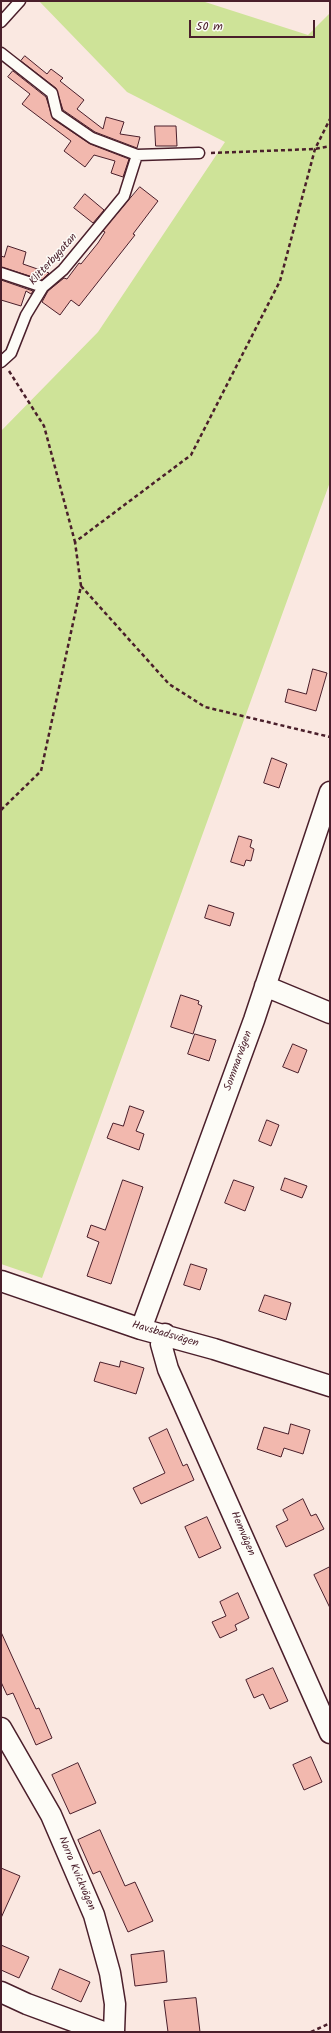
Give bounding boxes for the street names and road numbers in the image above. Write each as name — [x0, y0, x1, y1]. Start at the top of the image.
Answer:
street label: Klitterbygatan — [27, 231, 81, 289]
street label: Sommarvägen — [222, 1029, 256, 1093]
street label: Havsbadsvägen — [130, 1319, 200, 1351]
street label: Hemvägen — [227, 1510, 257, 1558]
street label: Norra Kvickvägen — [54, 1835, 98, 1913]

